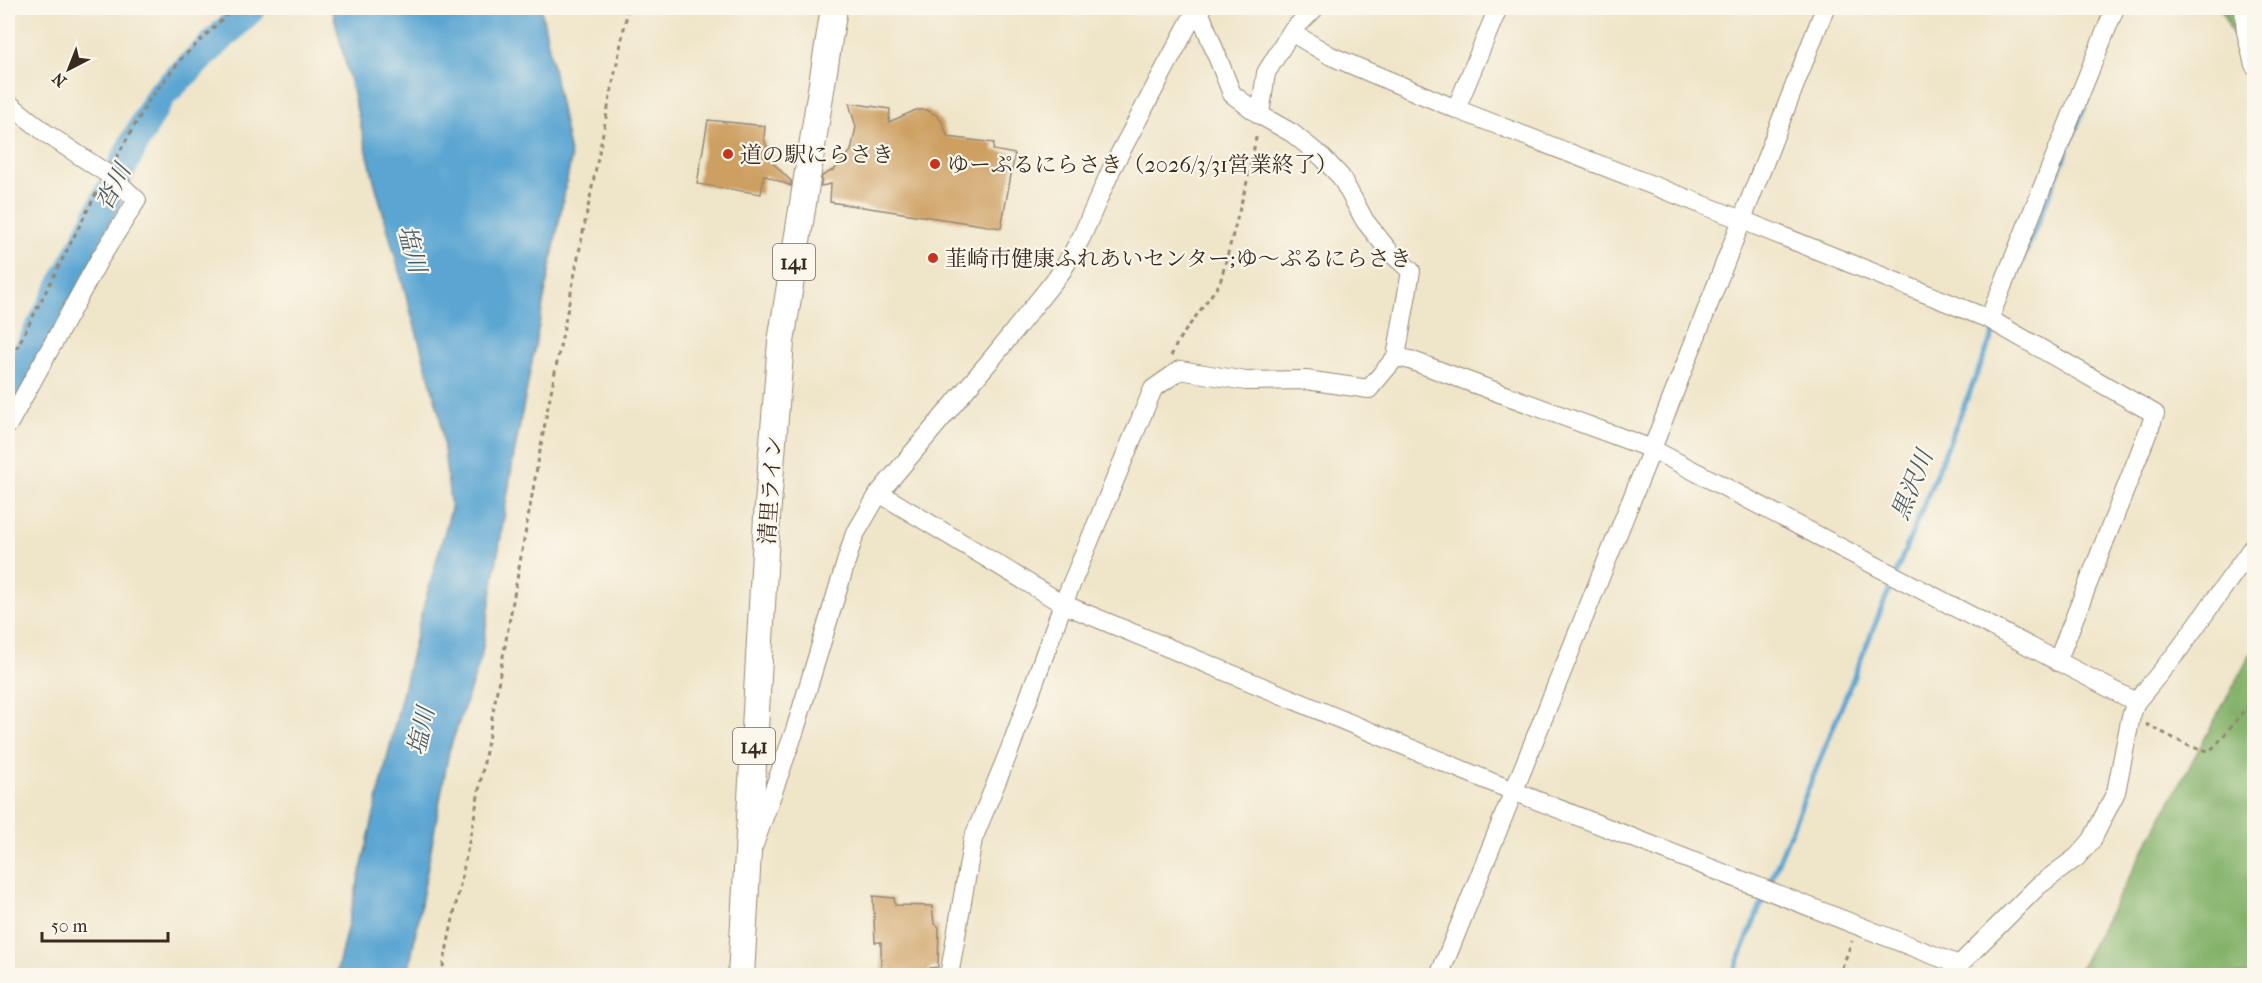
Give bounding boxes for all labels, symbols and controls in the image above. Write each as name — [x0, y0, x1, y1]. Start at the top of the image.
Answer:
north arrow — [39, 39, 99, 99]
text: N — [48, 68, 70, 91]
place label: 道の駅にらさき — [740, 142, 894, 168]
marker: 道の駅にらさき — [721, 147, 735, 161]
place label: ゆーぷるにらさき（2026/3/31営業終了） — [947, 152, 1338, 178]
water label: 沓川 — [90, 157, 138, 215]
marker: ゆーぷるにらさき（2026/3/31営業終了） — [928, 157, 942, 171]
water label: 塩川 — [392, 222, 433, 279]
road number: 141 — [773, 244, 815, 280]
place label: 韮崎市健康ふれあいセンター;ゆ～ぷるにらさき — [945, 246, 1412, 272]
marker: 韮崎市健康ふれあいセンター;ゆ～ぷるにらさき — [926, 251, 940, 265]
street label: 清里ライン — [754, 435, 788, 546]
water label: 黒沢川 — [1886, 444, 1940, 524]
water label: 塩川 — [402, 702, 441, 758]
road number: 141 — [733, 728, 775, 764]
scale bar — [42, 905, 168, 943]
text: 50 m — [51, 916, 88, 937]

